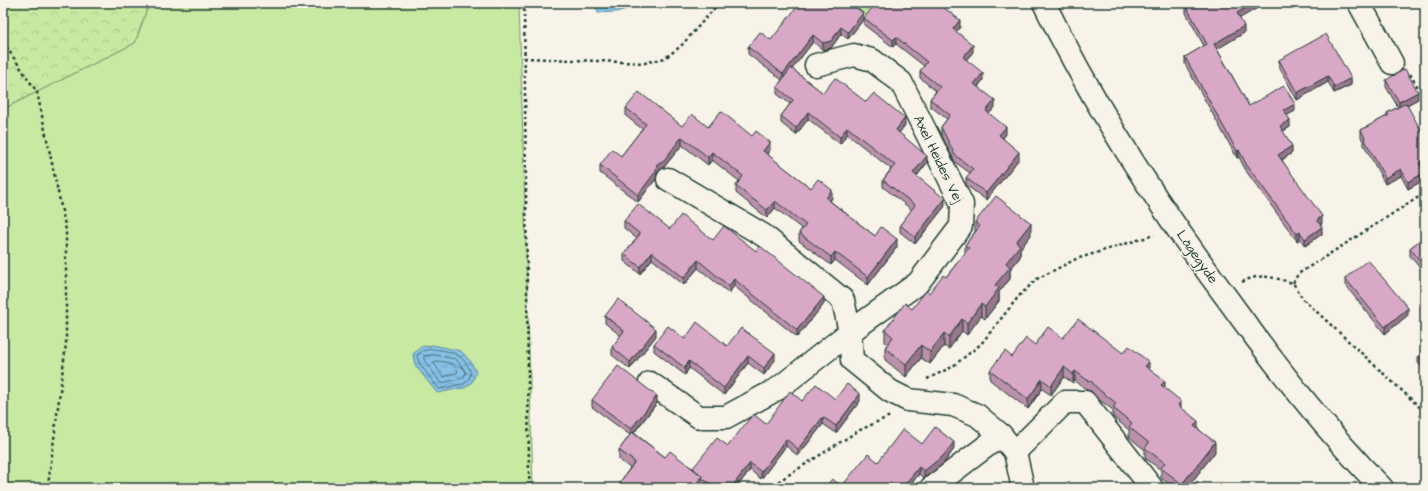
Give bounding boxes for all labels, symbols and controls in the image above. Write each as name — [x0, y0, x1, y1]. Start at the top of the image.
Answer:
street label: Axel Heides Vej — [908, 112, 968, 207]
street label: Lågegyde — [1171, 226, 1223, 288]

